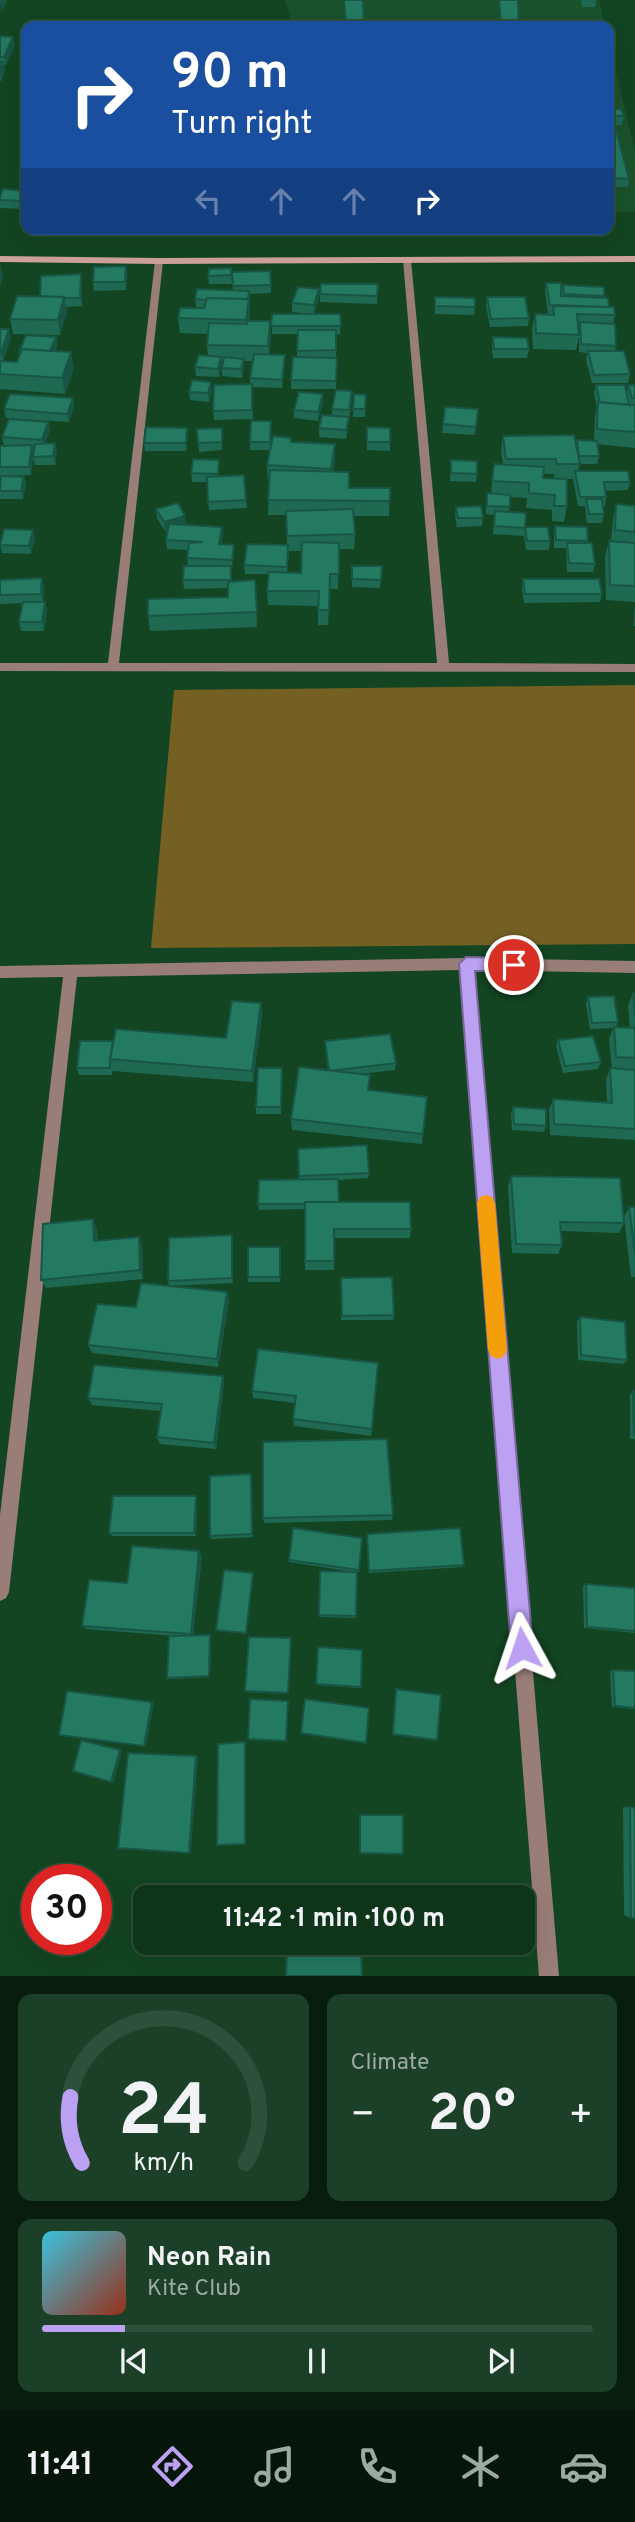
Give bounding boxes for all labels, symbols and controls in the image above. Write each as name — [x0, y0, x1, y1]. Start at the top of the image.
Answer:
text: 90 m — [171, 44, 289, 106]
icon: right — [56, 49, 147, 140]
text: Turn right — [171, 105, 313, 145]
icon: left — [189, 182, 227, 220]
icon: ahead — [262, 182, 300, 220]
icon: ahead — [335, 182, 373, 220]
icon: right — [408, 182, 446, 220]
pin — [484, 935, 544, 995]
icon: arrive — [495, 946, 533, 984]
position arrow — [485, 1611, 559, 1685]
speed limit sign: 30 — [21, 1864, 112, 1955]
text: 11:42 · 1 min · 100 m — [223, 1903, 445, 1936]
text: Climate — [351, 2049, 429, 2078]
text: 24 — [118, 2070, 209, 2162]
text: 20° — [428, 2083, 516, 2149]
text: − — [351, 2092, 375, 2141]
text: + — [568, 2092, 593, 2141]
text: km/h — [133, 2148, 194, 2180]
text: Neon Rain — [147, 2242, 272, 2275]
text: Kite Club — [147, 2275, 241, 2304]
icon: previous — [115, 2342, 153, 2380]
icon: pause — [298, 2342, 336, 2380]
icon: next — [482, 2342, 520, 2380]
icon: directions — [148, 2442, 197, 2491]
icon: music — [250, 2442, 299, 2491]
icon: phone — [353, 2442, 402, 2491]
icon: climate — [456, 2442, 505, 2491]
icon: car — [559, 2442, 608, 2491]
text: 11:41 — [27, 2446, 94, 2486]

